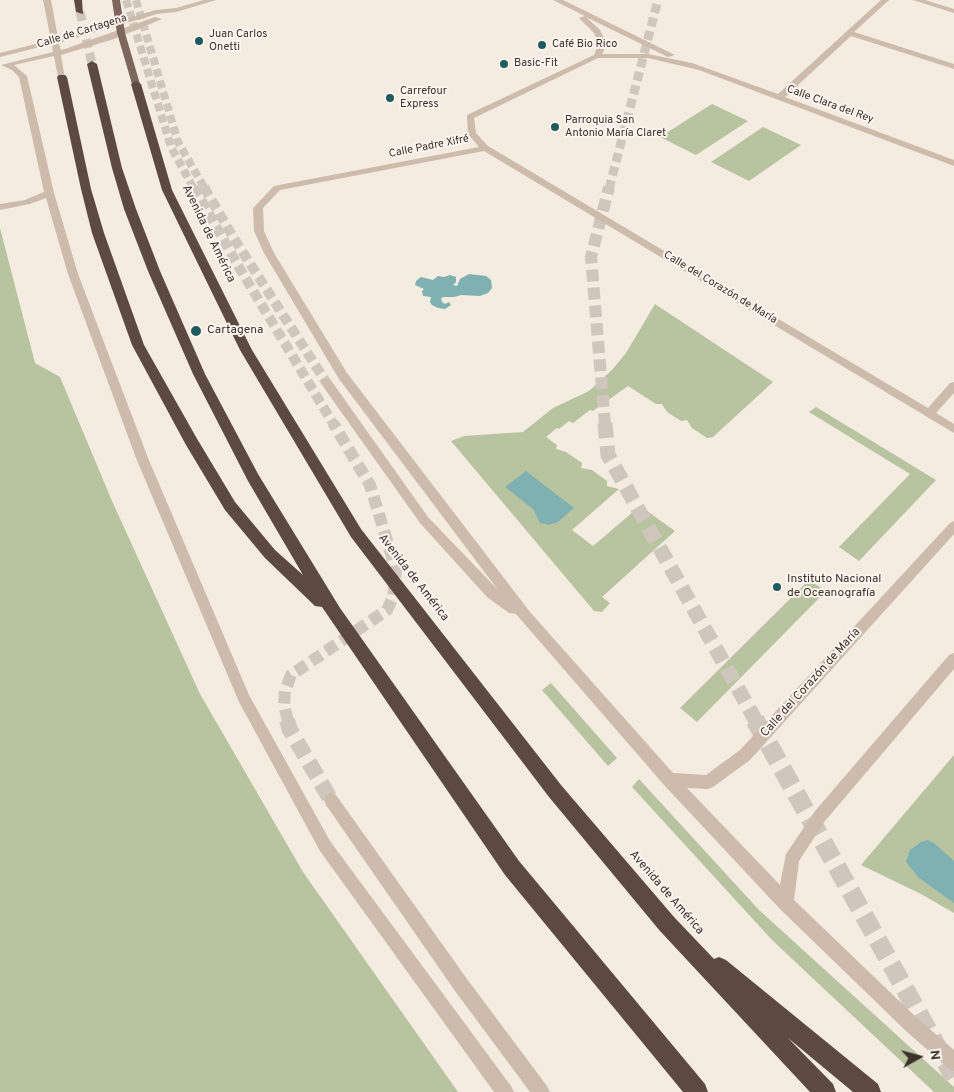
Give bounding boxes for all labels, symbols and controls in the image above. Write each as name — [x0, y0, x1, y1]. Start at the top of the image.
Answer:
street label: Calle de Cartagena — [35, 12, 129, 52]
place label: Juan Carlos Onetti — [209, 28, 267, 54]
marker: Juan Carlos Onetti — [193, 35, 205, 47]
place label: Café Bio Rico — [552, 38, 617, 52]
marker: Café Bio Rico — [536, 39, 548, 51]
place label: Basic-Fit — [514, 57, 558, 71]
marker: Basic-Fit — [498, 58, 510, 70]
street label: Calle Clara del Rey — [785, 83, 875, 127]
place label: Carrefour Express — [400, 85, 447, 111]
marker: Carrefour Express — [384, 92, 396, 104]
place label: Parroquia San Antonio María Claret — [565, 114, 666, 140]
marker: Parroquia San Antonio María Claret — [549, 121, 561, 133]
street label: Calle Padre Xifré — [388, 133, 470, 161]
street label: Avenida de América — [178, 183, 238, 285]
street label: Calle del Corazón de María — [661, 249, 779, 327]
marker: Cartagena — [189, 324, 203, 338]
place label: Cartagena — [207, 324, 263, 338]
street label: Avenida de América — [374, 532, 452, 624]
place label: Instituto Nacional de Oceanografía — [787, 573, 881, 601]
marker: Instituto Nacional de Oceanografía — [771, 581, 783, 593]
street label: Calle del Corazón de María — [758, 625, 864, 741]
street label: Avenida de América — [626, 848, 706, 938]
north arrow — [894, 1032, 944, 1082]
text: N — [925, 1049, 943, 1061]

